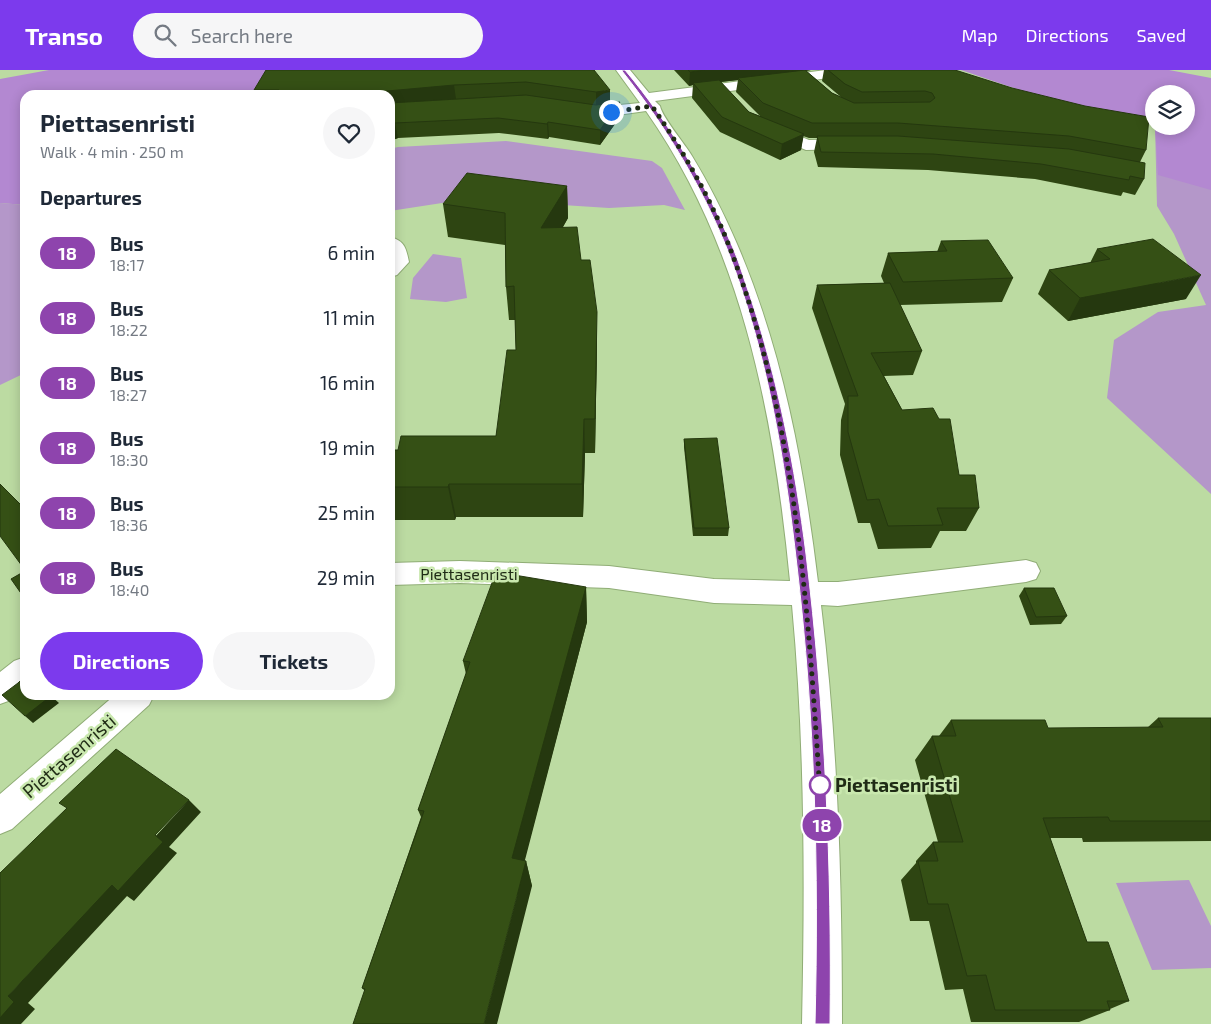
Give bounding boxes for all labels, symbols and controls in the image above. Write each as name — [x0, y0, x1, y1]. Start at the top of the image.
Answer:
search box — [133, 13, 483, 58]
text: Transo — [25, 21, 103, 50]
icon: search — [151, 21, 179, 49]
text: Search here — [191, 24, 293, 47]
text: Map — [961, 24, 998, 46]
text: Directions — [1026, 24, 1109, 46]
text: Saved — [1137, 24, 1186, 46]
map controls — [1145, 85, 1195, 135]
button: layers — [1145, 85, 1195, 135]
your location — [599, 100, 624, 125]
button: heart — [323, 107, 375, 159]
text: Piettasenristi — [40, 108, 195, 137]
text: Walk · 4 min · 250 m — [40, 142, 184, 161]
text: Departures — [40, 186, 142, 209]
text: Bus — [110, 232, 144, 255]
text: 6 min — [327, 241, 375, 264]
text: 18 — [58, 242, 77, 264]
text: 18:17 — [110, 255, 144, 274]
text: Bus — [110, 297, 144, 320]
text: 11 min — [323, 306, 375, 329]
text: 18 — [58, 307, 77, 329]
text: 18:22 — [110, 320, 148, 339]
text: Bus — [110, 362, 144, 385]
text: 16 min — [320, 371, 375, 394]
text: 18 — [58, 372, 77, 394]
text: 18:27 — [110, 385, 147, 404]
text: Bus — [110, 427, 144, 450]
text: 19 min — [320, 436, 375, 459]
text: 18 — [58, 437, 77, 459]
text: 18:30 — [110, 450, 148, 469]
text: Bus — [110, 492, 144, 515]
text: 25 min — [318, 501, 375, 524]
text: 18 — [58, 502, 77, 524]
text: 18:36 — [110, 515, 148, 534]
text: Bus — [110, 557, 144, 580]
street label: Piettasenristi — [420, 564, 518, 583]
text: 29 min — [317, 566, 375, 589]
text: 18 — [58, 567, 77, 589]
text: 18:40 — [110, 580, 149, 599]
button: Directions — [40, 632, 203, 690]
button: Tickets — [213, 632, 375, 690]
street label: Piettasenristi — [17, 709, 120, 802]
place label: Piettasenristi — [835, 773, 958, 796]
marker: Piettasenristi — [809, 774, 831, 796]
line badge: 18 — [800, 809, 844, 841]
text: 18 — [813, 814, 832, 836]

